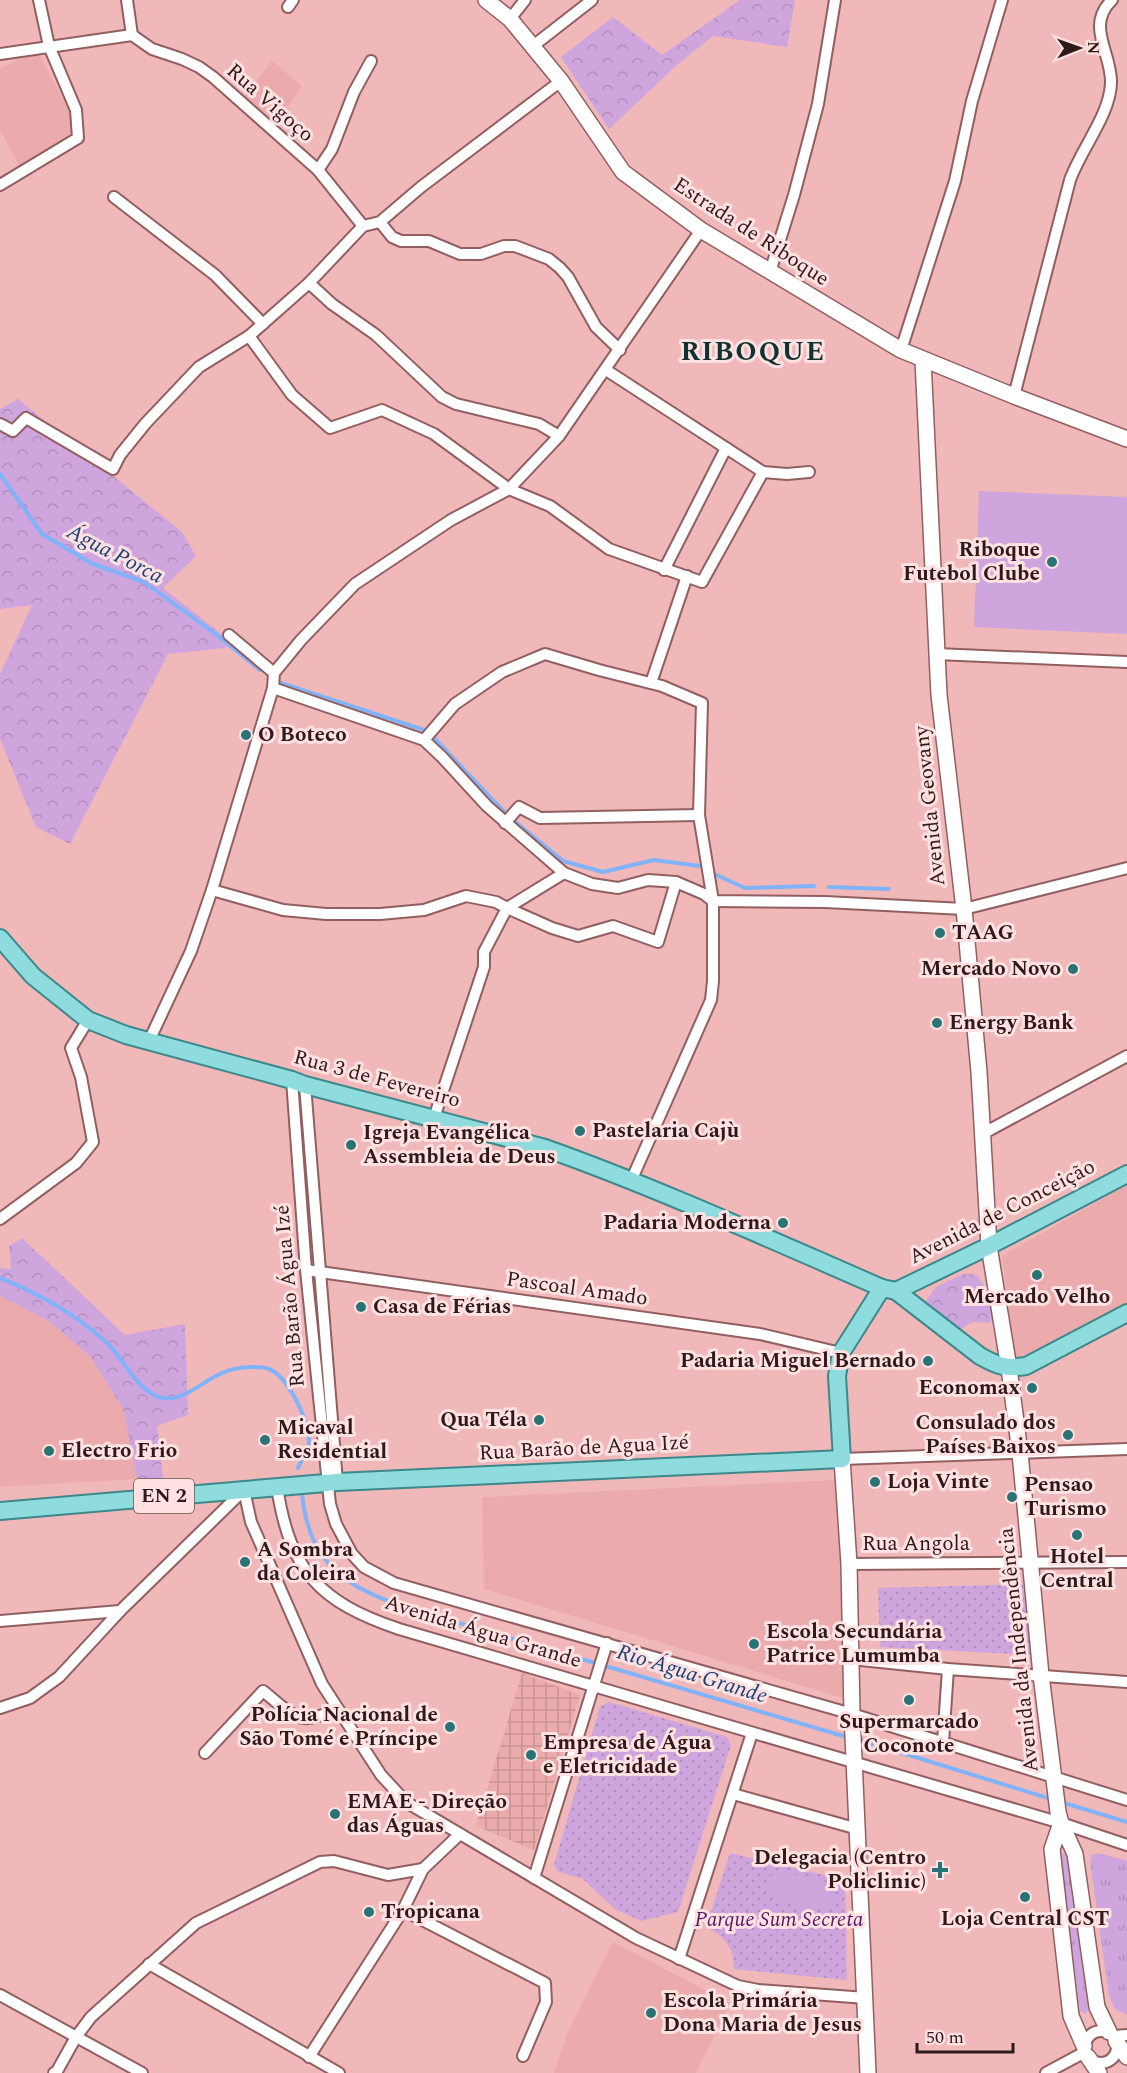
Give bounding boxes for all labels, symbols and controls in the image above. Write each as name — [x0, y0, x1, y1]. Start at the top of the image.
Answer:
north arrow — [1049, 18, 1109, 78]
text: N — [1081, 41, 1105, 54]
street label: Rua Vigoço — [219, 56, 321, 150]
street label: Estrada de Riboque — [666, 169, 836, 295]
district label: RIBOQUE — [680, 331, 826, 373]
water label: Água Porca — [60, 515, 169, 592]
place label: Riboque Futebol Clube — [903, 534, 1040, 590]
marker: Riboque Futebol Clube — [1045, 555, 1059, 569]
place label: O Boteco — [258, 719, 347, 751]
street label: Avenida Geovany — [906, 723, 954, 888]
marker: O Boteco — [239, 728, 253, 742]
place label: TAAG — [952, 917, 1014, 949]
marker: TAAG — [933, 926, 947, 940]
place label: Mercado Novo — [921, 953, 1061, 985]
marker: Mercado Novo — [1066, 962, 1080, 976]
place label: Energy Bank — [949, 1007, 1074, 1039]
marker: Energy Bank — [930, 1016, 944, 1030]
street label: Rua 3 de Fevereiro — [290, 1041, 464, 1117]
place label: Pastelaria Cajù — [592, 1115, 740, 1147]
place label: Igreja Evangélica Assembleia de Deus — [363, 1117, 556, 1173]
marker: Pastelaria Cajù — [573, 1124, 587, 1138]
marker: Igreja Evangélica Assembleia de Deus — [344, 1138, 358, 1152]
street label: Avenida de Conceição — [903, 1151, 1101, 1273]
street label: Rua Barão Água Izé — [266, 1203, 314, 1389]
place label: Padaria Moderna — [603, 1207, 771, 1239]
marker: Padaria Moderna — [776, 1216, 790, 1230]
street label: Pascoal Amado — [504, 1263, 650, 1315]
marker: Mercado Velho — [1030, 1268, 1044, 1282]
place label: Mercado Velho — [964, 1281, 1110, 1313]
place label: Casa de Férias — [373, 1291, 511, 1323]
marker: Casa de Férias — [354, 1300, 368, 1314]
place label: Padaria Miguel Bernado — [680, 1345, 916, 1377]
marker: Padaria Miguel Bernado — [921, 1354, 935, 1368]
place label: Economax — [919, 1372, 1020, 1404]
marker: Economax — [1025, 1381, 1039, 1395]
place label: Qua Téla — [440, 1404, 527, 1436]
place label: Consulado dos Países Baixos — [915, 1407, 1056, 1463]
place label: Micaval Residential — [277, 1412, 387, 1468]
marker: Qua Téla — [532, 1413, 546, 1427]
street label: Rua Barão de Agua Izé — [478, 1427, 690, 1469]
marker: Consulado dos Países Baixos — [1061, 1428, 1075, 1442]
marker: Micaval Residential — [258, 1433, 272, 1447]
place label: Electro Frio — [61, 1435, 177, 1467]
marker: Electro Frio — [42, 1444, 56, 1458]
place label: Loja Vinte — [887, 1466, 989, 1498]
place label: Pensao Turismo — [1024, 1469, 1107, 1525]
marker: Loja Vinte — [868, 1475, 882, 1489]
road number: EN 2 — [134, 1479, 194, 1513]
marker: Pensao Turismo — [1005, 1490, 1019, 1504]
street label: Avenida da Independência — [990, 1525, 1048, 1774]
street label: Rua Angola — [862, 1528, 971, 1560]
marker: Hotel Central — [1070, 1528, 1084, 1542]
place label: A Sombra da Coleira — [257, 1534, 356, 1590]
place label: Hotel Central — [1040, 1541, 1114, 1597]
marker: A Sombra da Coleira — [238, 1555, 252, 1569]
street label: Avenida Água Grande — [381, 1587, 585, 1677]
place label: Escola Secundária Patrice Lumumba — [766, 1616, 942, 1672]
water label: Rio Água Grande — [613, 1635, 771, 1713]
marker: Escola Secundária Patrice Lumumba — [747, 1637, 761, 1651]
marker: Supermarcado Coconote — [902, 1693, 916, 1707]
place label: Polícia Nacional de São Tomé e Príncipe — [240, 1699, 438, 1755]
place label: Supermarcado Coconote — [839, 1706, 979, 1762]
marker: Polícia Nacional de São Tomé e Príncipe — [443, 1720, 457, 1734]
place label: Empresa de Água e Eletricidade — [543, 1727, 712, 1783]
marker: Empresa de Água e Eletricidade — [524, 1748, 538, 1762]
place label: EMAE - Direção das Águas — [347, 1786, 507, 1842]
marker: EMAE - Direção das Águas — [328, 1807, 342, 1821]
place label: Delegacia (Centro Policlinic) — [754, 1842, 926, 1898]
marker: Delegacia (Centro Policlinic) — [931, 1861, 949, 1879]
marker: Loja Central CST — [1018, 1890, 1032, 1904]
place label: Tropicana — [381, 1896, 480, 1928]
place label: Loja Central CST — [941, 1903, 1109, 1935]
park label: Parque Sum Secreta — [695, 1904, 864, 1936]
marker: Tropicana — [362, 1905, 376, 1919]
place label: Escola Primária Dona Maria de Jesus — [663, 1985, 862, 2041]
marker: Escola Primária Dona Maria de Jesus — [644, 2006, 658, 2020]
scale bar — [917, 2016, 1013, 2054]
text: 50 m — [926, 2024, 964, 2051]

